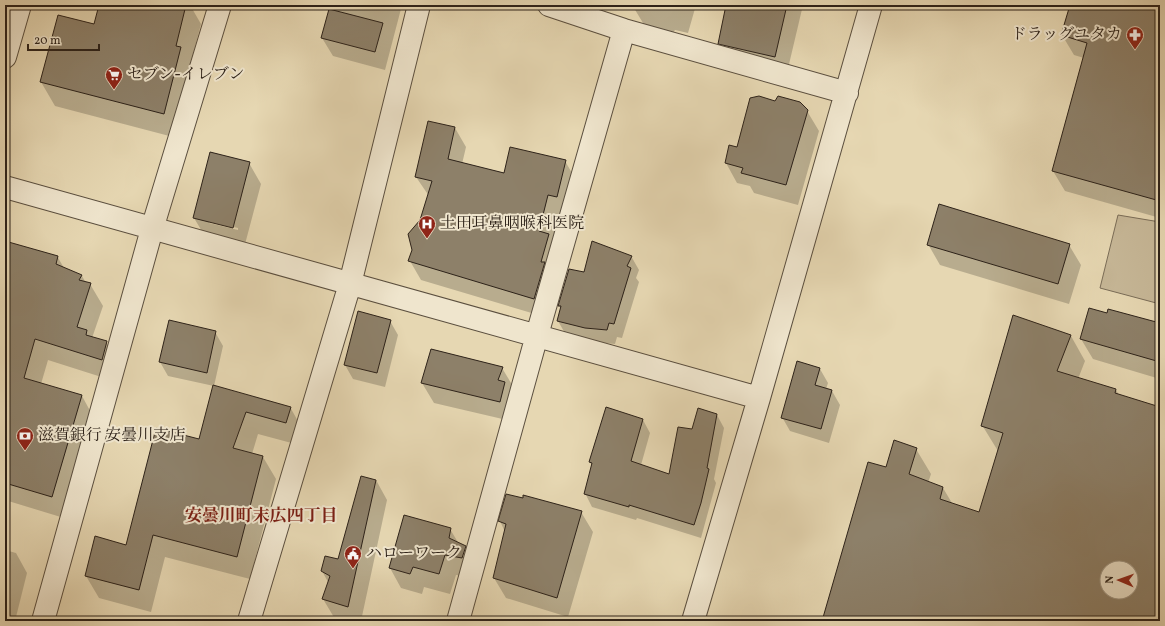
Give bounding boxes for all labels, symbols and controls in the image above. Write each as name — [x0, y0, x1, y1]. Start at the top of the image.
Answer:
place label: ドラッグユタカ — [1011, 24, 1122, 46]
pharmacy icon: ドラッグユタカ — [1125, 25, 1145, 50]
scale bar — [28, 26, 99, 52]
text: 20 m — [34, 33, 61, 49]
place label: セブン-イレブン — [127, 64, 244, 86]
supermarket icon: セブン-イレブン — [104, 65, 124, 90]
place label: 土田耳鼻咽喉科医院 — [440, 213, 584, 235]
hospital icon: 土田耳鼻咽喉科医院 — [417, 214, 437, 239]
place label: 滋賀銀行 安曇川支店 — [38, 425, 185, 447]
bank icon: 滋賀銀行 安曇川支店 — [15, 426, 35, 451]
district label: 安曇川町末広四丁目 — [185, 505, 338, 528]
place label: ハローワーク — [366, 543, 462, 565]
public building icon: ハローワーク — [343, 544, 363, 569]
north arrow — [1099, 560, 1139, 600]
text: N — [1103, 575, 1118, 584]

